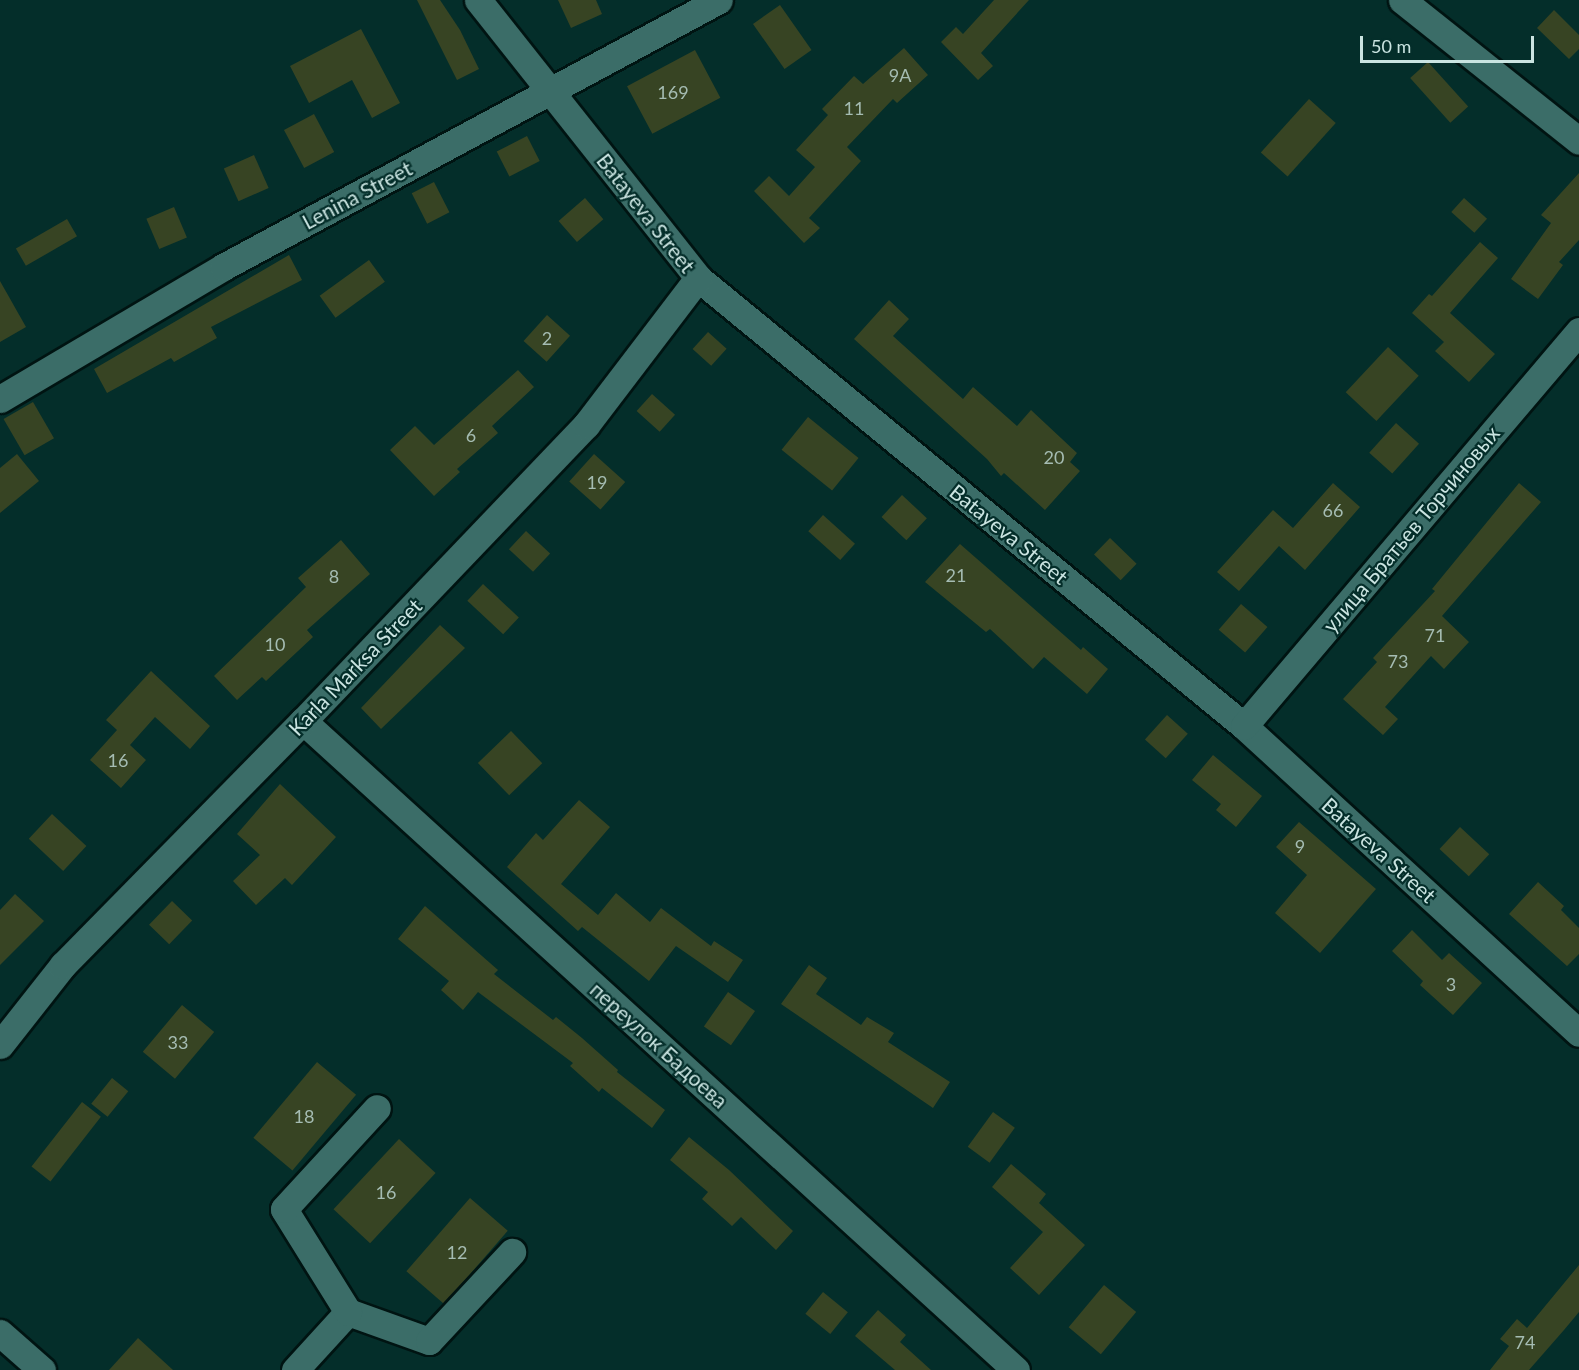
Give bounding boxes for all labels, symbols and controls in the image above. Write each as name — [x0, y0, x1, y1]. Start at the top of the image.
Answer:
scale bar — [1363, 24, 1537, 62]
text: 50 m — [1371, 35, 1411, 57]
house number: 9А — [889, 64, 911, 86]
house number: 169 — [657, 81, 689, 103]
house number: 11 — [844, 97, 864, 119]
street label: Batayeva Street — [592, 148, 700, 278]
street label: Lenina Street — [298, 156, 416, 234]
house number: 2 — [542, 327, 552, 349]
street label: улица Братьев Торчиновых — [1317, 421, 1505, 637]
house number: 6 — [466, 424, 476, 446]
house number: 20 — [1044, 446, 1064, 468]
house number: 19 — [587, 471, 607, 493]
street label: Batayeva Street — [945, 479, 1073, 589]
house number: 66 — [1323, 499, 1343, 521]
house number: 21 — [946, 564, 966, 586]
house number: 8 — [329, 565, 339, 587]
street label: Karla Marksa Street — [283, 593, 427, 741]
house number: 71 — [1425, 624, 1445, 646]
house number: 10 — [265, 633, 285, 655]
house number: 73 — [1388, 650, 1408, 672]
house number: 16 — [108, 749, 128, 771]
street label: Batayeva Street — [1317, 792, 1441, 908]
house number: 9 — [1295, 835, 1305, 857]
house number: 3 — [1446, 973, 1456, 995]
street label: переулок Бадоева — [585, 977, 733, 1113]
house number: 33 — [168, 1031, 188, 1053]
house number: 18 — [294, 1105, 314, 1127]
house number: 16 — [376, 1181, 396, 1203]
house number: 12 — [447, 1241, 467, 1263]
house number: 74 — [1515, 1331, 1535, 1353]

